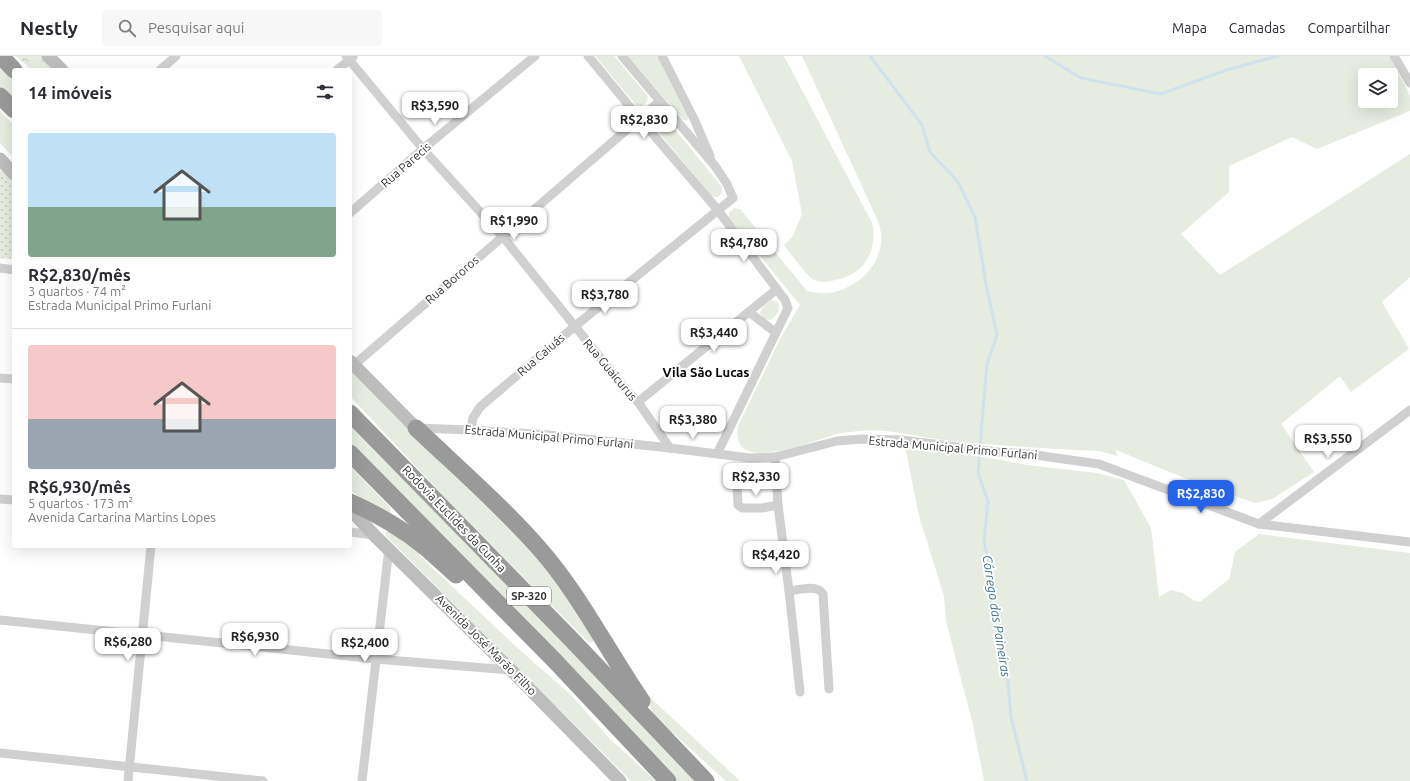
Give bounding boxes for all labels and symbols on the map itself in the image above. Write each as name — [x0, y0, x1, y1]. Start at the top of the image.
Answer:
pin: R$3,590 — [398, 92, 472, 126]
pin: R$2,830 — [607, 106, 681, 140]
street label: Rua Parecis — [378, 140, 433, 190]
pin: R$1,990 — [477, 207, 551, 241]
pin: R$4,780 — [707, 229, 781, 263]
street label: Rua Bororos — [422, 253, 481, 306]
pin: R$3,780 — [568, 281, 642, 315]
pin: R$3,440 — [677, 319, 751, 353]
street label: Rua Caiuás — [515, 331, 567, 379]
street label: Rua Guaicurus — [581, 336, 640, 403]
district label: Vila São Lucas — [663, 365, 749, 379]
pin: R$3,380 — [656, 406, 730, 440]
street label: Estrada Municipal Primo Furlani — [464, 423, 634, 450]
pin: R$3,550 — [1291, 425, 1365, 459]
street label: Estrada Municipal Primo Furlani — [868, 434, 1038, 461]
street label: Rodovia Euclides da Cunha — [400, 463, 509, 575]
pin: R$2,330 — [719, 463, 793, 497]
pin: R$2,830 — [1164, 480, 1238, 514]
pin: R$4,420 — [739, 541, 813, 575]
water label: Córrego das Paineiras — [980, 554, 1014, 679]
road number: SP-320 — [507, 587, 551, 605]
street label: Avenida José Marão Filho — [433, 592, 539, 698]
pin: R$6,930 — [218, 623, 292, 657]
pin: R$6,280 — [91, 628, 165, 662]
pin: R$2,400 — [328, 629, 402, 663]

